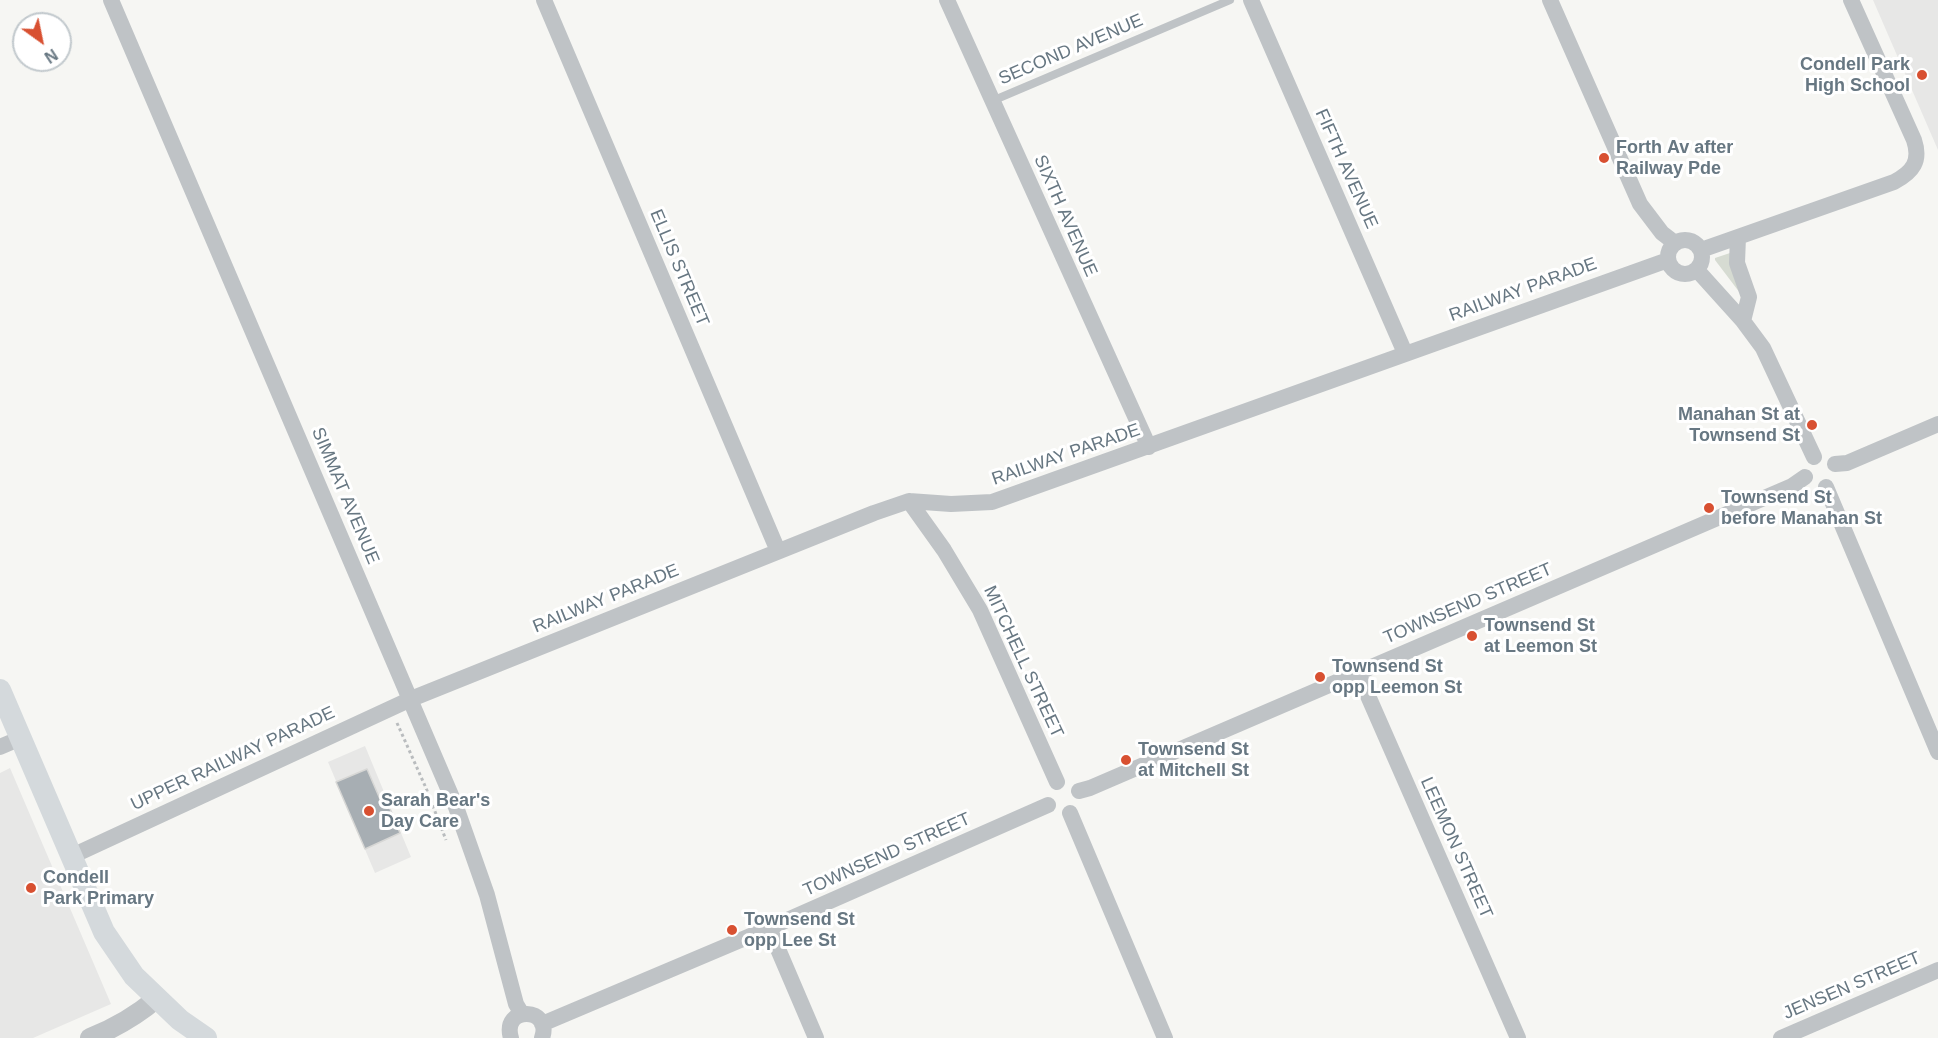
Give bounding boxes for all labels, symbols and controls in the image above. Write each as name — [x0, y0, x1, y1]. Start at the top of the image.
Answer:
street label: SECOND AVENUE — [996, 10, 1146, 90]
north arrow — [12, 12, 72, 72]
text: N — [42, 46, 60, 66]
place label: Condell Park High School — [1800, 54, 1910, 97]
marker: Condell Park High School — [1915, 68, 1929, 82]
street label: FIFTH AVENUE — [1310, 106, 1382, 232]
place label: Forth Av after Railway Pde — [1616, 137, 1733, 180]
marker: Forth Av after Railway Pde — [1597, 151, 1611, 165]
street label: SIXTH AVENUE — [1029, 152, 1101, 280]
street label: ELLIS STREET — [645, 206, 713, 330]
street label: RAILWAY PARADE — [1446, 253, 1600, 327]
place label: Manahan St at Townsend St — [1678, 404, 1800, 446]
marker: Manahan St at Townsend St — [1805, 418, 1819, 432]
street label: RAILWAY PARADE — [989, 419, 1143, 491]
street label: SIMMAT AVENUE — [306, 424, 384, 568]
place label: Townsend St before Manahan St — [1721, 487, 1882, 530]
marker: Townsend St before Manahan St — [1702, 501, 1716, 515]
street label: TOWNSEND STREET — [1381, 559, 1555, 649]
street label: RAILWAY PARADE — [530, 560, 682, 638]
street label: MITCHELL STREET — [978, 583, 1068, 741]
place label: Townsend St at Leemon St — [1484, 615, 1597, 658]
marker: Townsend St at Leemon St — [1465, 629, 1479, 643]
place label: Townsend St opp Leemon St — [1332, 656, 1462, 698]
marker: Townsend St opp Leemon St — [1313, 670, 1327, 684]
street label: UPPER RAILWAY PARADE — [128, 702, 338, 816]
place label: Townsend St at Mitchell St — [1138, 739, 1249, 782]
marker: Townsend St at Mitchell St — [1119, 753, 1133, 767]
street label: LEEMON STREET — [1415, 774, 1497, 922]
place label: Sarah Bear's Day Care — [381, 790, 490, 832]
marker: Sarah Bear's Day Care — [362, 804, 376, 818]
street label: TOWNSEND STREET — [800, 808, 974, 902]
place label: Condell Park Primary — [43, 867, 154, 910]
marker: Condell Park Primary — [24, 881, 38, 895]
place label: Townsend St opp Lee St — [744, 909, 855, 952]
marker: Townsend St opp Lee St — [725, 923, 739, 937]
street label: JENSEN STREET — [1780, 947, 1924, 1025]

